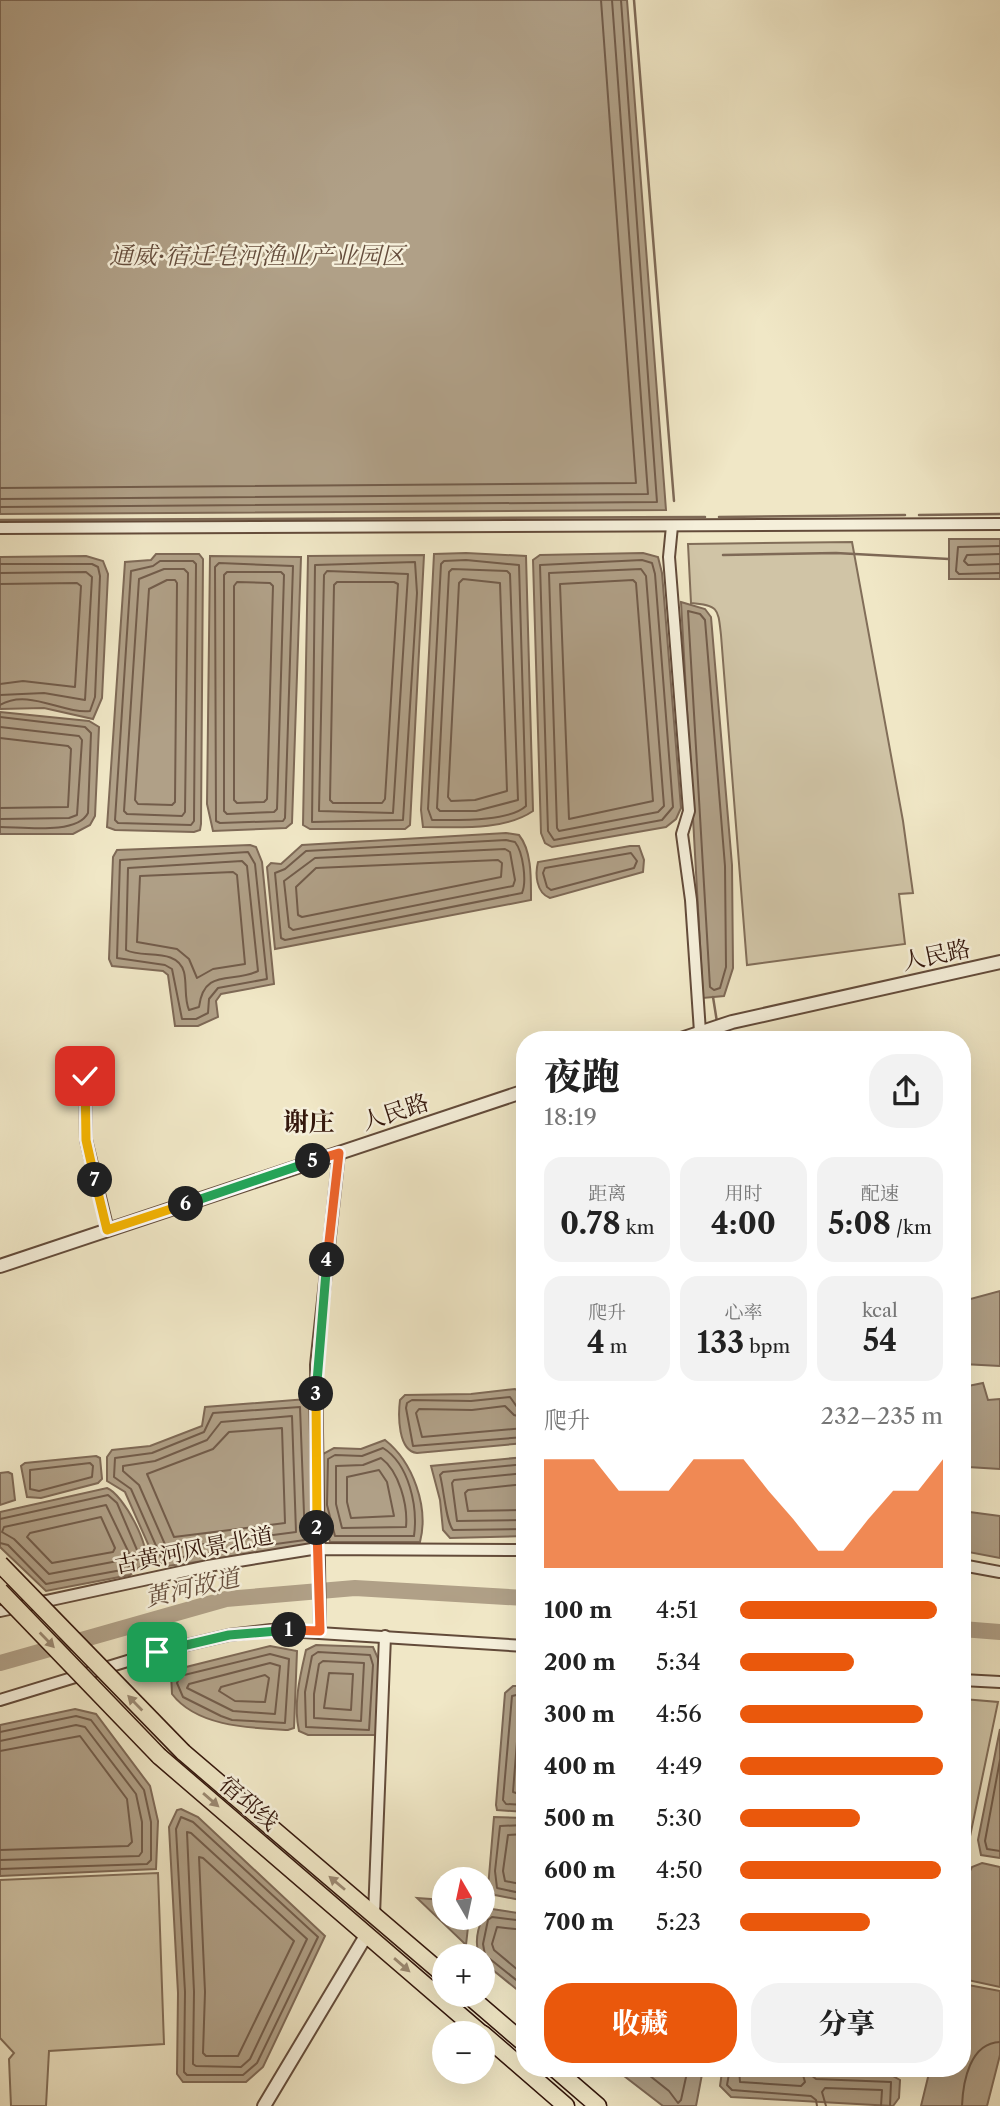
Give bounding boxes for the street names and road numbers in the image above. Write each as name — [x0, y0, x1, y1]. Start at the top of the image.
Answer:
street label: 人民路 — [899, 934, 973, 976]
street label: 人民路 — [358, 1088, 432, 1136]
street label: 古黄河风景北道 — [112, 1521, 276, 1579]
street label: 宿邳线 — [214, 1770, 284, 1836]

